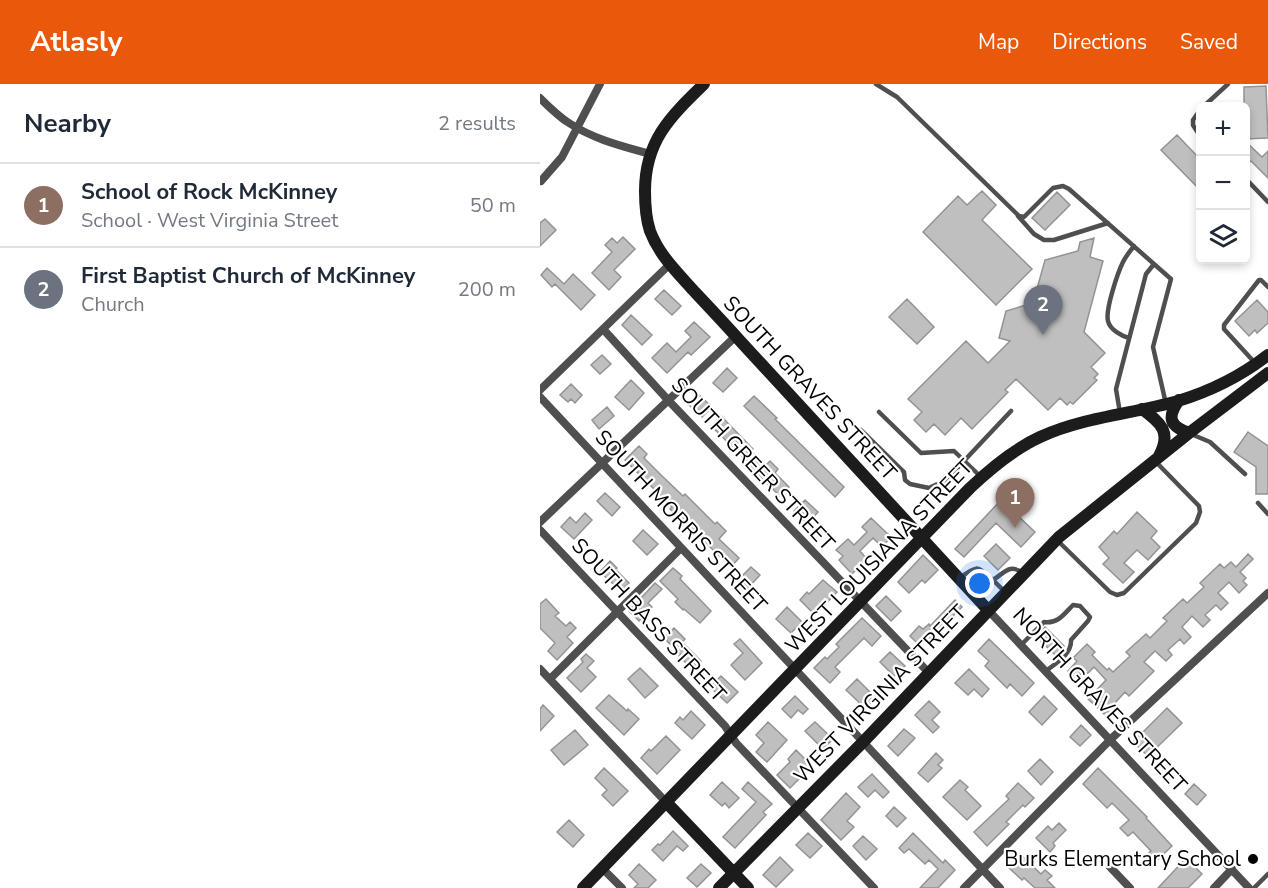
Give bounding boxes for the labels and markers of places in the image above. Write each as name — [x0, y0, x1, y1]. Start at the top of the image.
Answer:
pin: 2 — [1024, 286, 1062, 335]
pin: 1 — [996, 478, 1034, 528]
place label: Burks Elementary School — [1004, 845, 1242, 873]
marker: Burks Elementary School — [1246, 852, 1260, 866]

